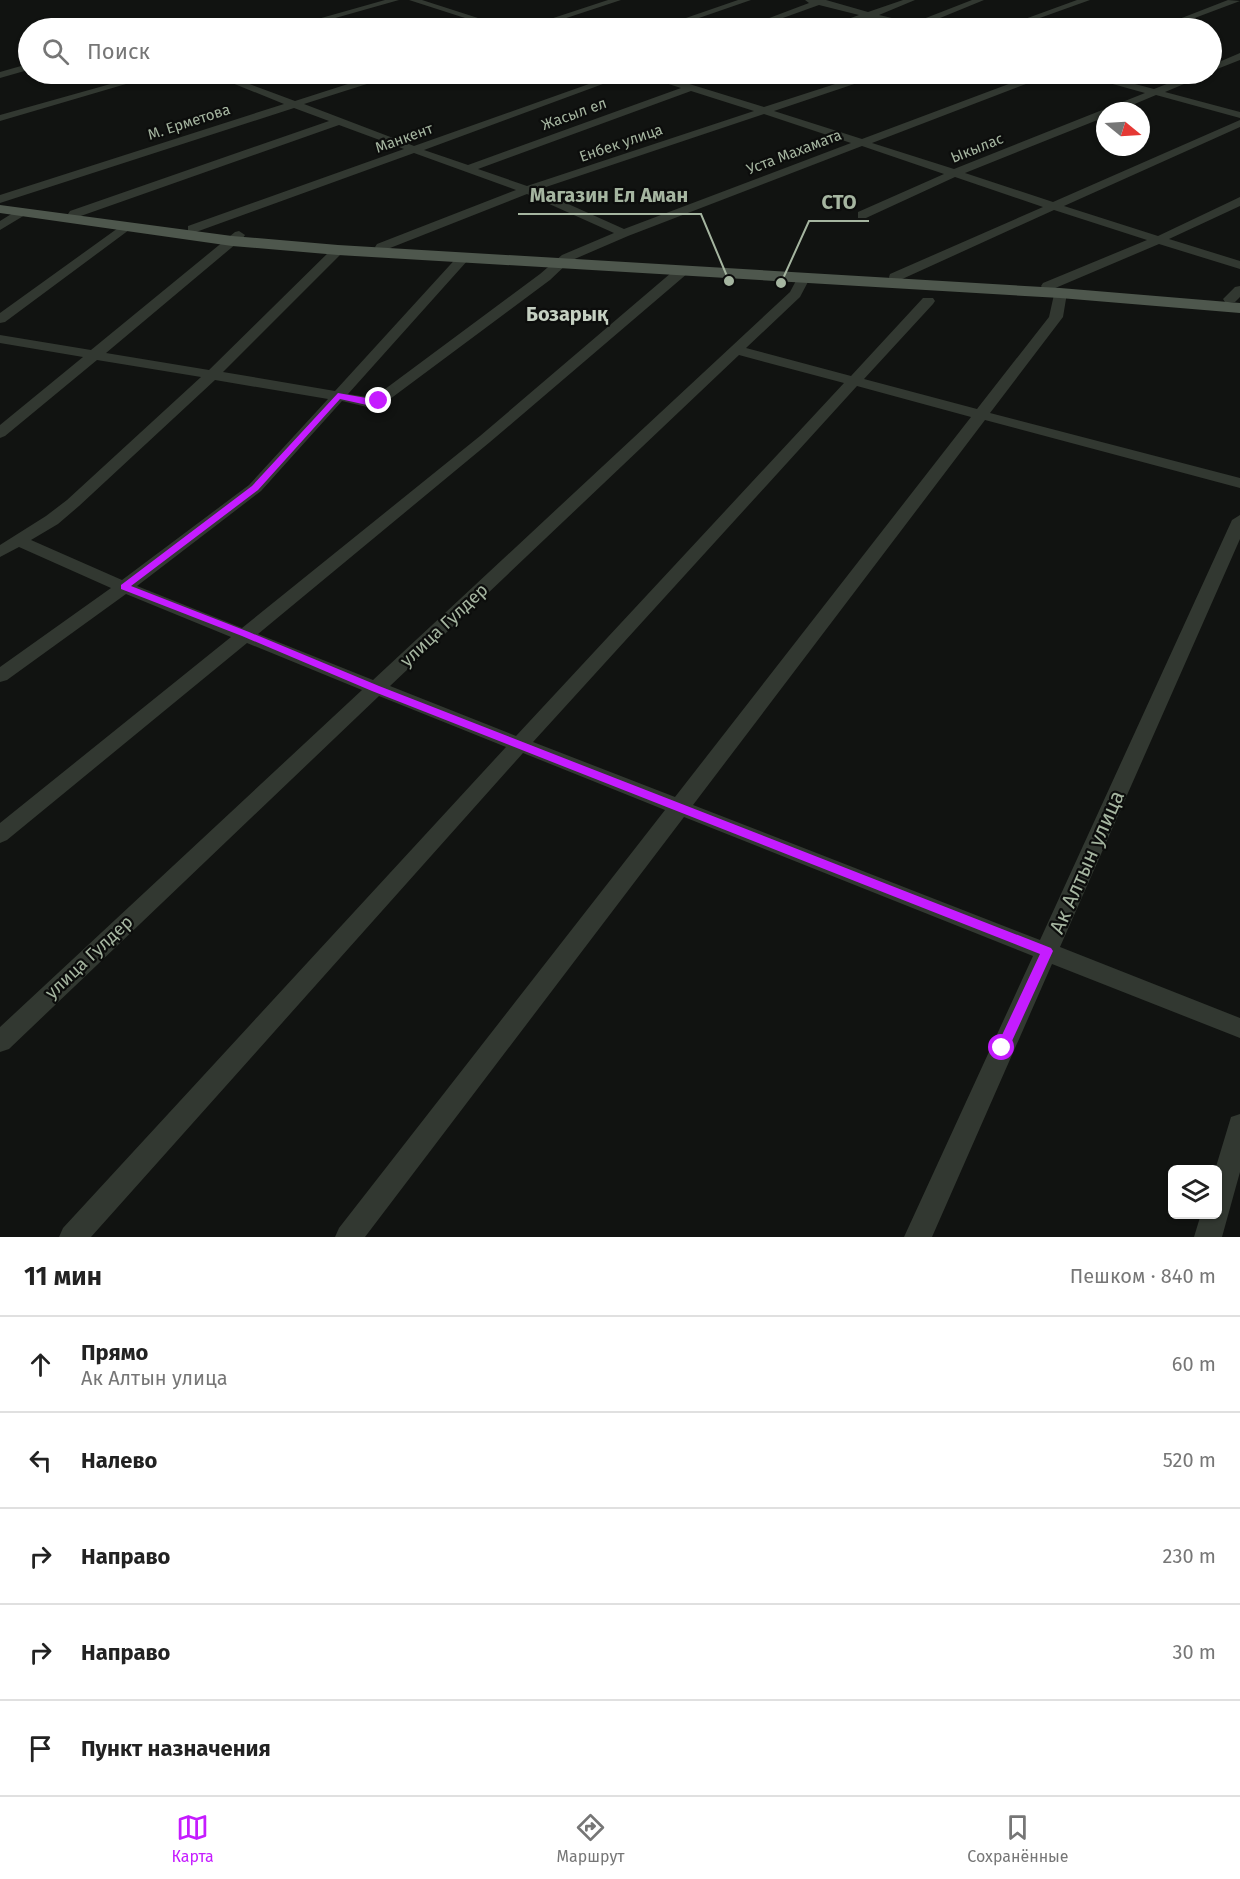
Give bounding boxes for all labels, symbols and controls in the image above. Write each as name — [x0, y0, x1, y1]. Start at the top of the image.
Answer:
search box — [18, 18, 1222, 84]
icon: search — [39, 35, 72, 68]
text: Поиск — [87, 38, 150, 65]
street label: Жасыл ел — [539, 94, 609, 134]
street label: М. Ерметова — [145, 100, 233, 144]
north arrow — [1096, 102, 1150, 156]
street label: Манкент — [373, 119, 436, 157]
street label: Енбек улица — [577, 120, 665, 166]
street label: Уста Махамата — [744, 126, 844, 178]
street label: Ыкылас — [948, 129, 1006, 167]
callout: Магазин Ел Аман — [518, 176, 701, 214]
text: Магазин Ел Аман — [530, 183, 688, 207]
callout: СТО — [809, 183, 869, 221]
text: СТО — [821, 190, 857, 214]
district label: Бозарық — [526, 302, 609, 326]
route end — [365, 387, 391, 413]
street label: улица Гулдер — [395, 579, 493, 671]
street label: Ак Алтын улица — [1044, 786, 1130, 938]
street label: улица Гулдер — [40, 911, 138, 1003]
route start — [988, 1034, 1014, 1060]
map controls — [1168, 1165, 1222, 1219]
button: layers — [1168, 1165, 1222, 1219]
text: 11 мин — [24, 1261, 102, 1292]
text: Пешком · 840 m — [1070, 1264, 1216, 1288]
text: Прямо — [81, 1339, 148, 1366]
icon: ahead — [24, 1348, 57, 1381]
text: 60 m — [1172, 1352, 1216, 1376]
text: Ак Алтын улица — [81, 1366, 228, 1390]
icon: left — [24, 1444, 57, 1477]
text: Налево — [81, 1447, 157, 1474]
text: 520 m — [1163, 1448, 1216, 1472]
icon: right — [24, 1540, 57, 1573]
text: Направо — [81, 1543, 170, 1570]
text: 230 m — [1163, 1544, 1216, 1568]
icon: right — [24, 1636, 57, 1669]
text: Направо — [81, 1639, 170, 1666]
text: 30 m — [1172, 1640, 1216, 1664]
icon: arrive — [24, 1732, 57, 1765]
text: Пункт назначения — [81, 1735, 271, 1762]
tab: Карта — [171, 1811, 214, 1866]
tab: Маршрут — [557, 1811, 625, 1866]
tab: Сохранённые — [967, 1811, 1069, 1866]

